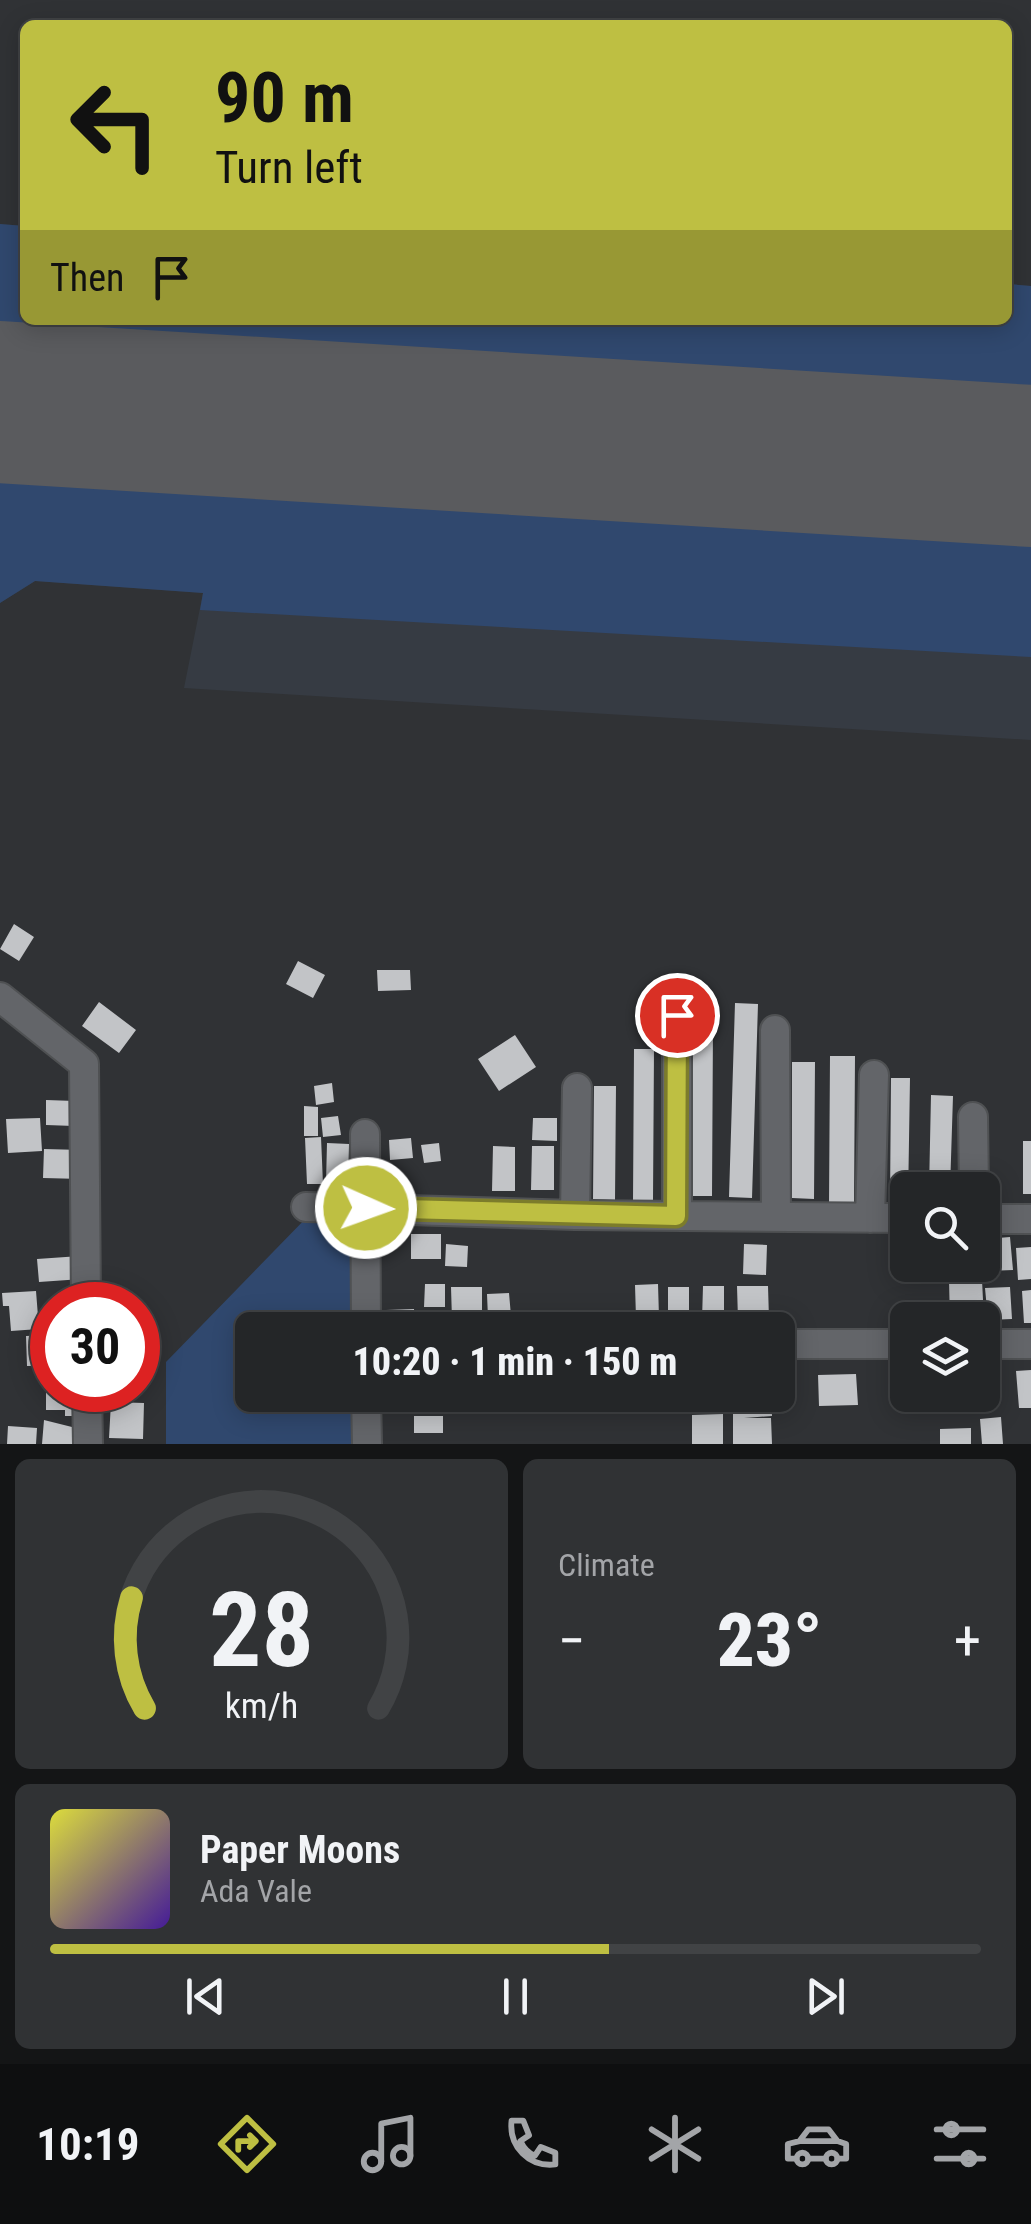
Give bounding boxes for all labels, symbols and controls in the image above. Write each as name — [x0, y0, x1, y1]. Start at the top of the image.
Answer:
text: 90 m — [215, 57, 354, 139]
icon: left — [50, 60, 180, 190]
text: Turn left — [215, 141, 363, 194]
icon: arrive — [144, 250, 199, 305]
text: Then — [50, 256, 124, 300]
pin — [635, 973, 720, 1058]
icon: arrive — [650, 988, 705, 1043]
position arrow — [314, 1156, 418, 1260]
map controls — [890, 1172, 1000, 1412]
button: search — [890, 1172, 1000, 1282]
speed limit sign: 30 — [30, 1282, 160, 1412]
button: layers — [890, 1302, 1000, 1412]
text: 10:20 · 1 min · 150 m — [353, 1340, 677, 1384]
text: Climate — [558, 1546, 655, 1584]
text: 28 — [209, 1570, 314, 1691]
text: 23° — [717, 1596, 822, 1684]
text: − — [558, 1609, 586, 1673]
text: + — [954, 1609, 981, 1673]
text: km/h — [225, 1685, 298, 1727]
text: Paper Moons — [200, 1828, 400, 1872]
text: Ada Vale — [200, 1872, 312, 1910]
icon: previous — [178, 1969, 233, 2024]
icon: pause — [488, 1969, 543, 2024]
icon: next — [798, 1969, 853, 2024]
icon: directions — [212, 2109, 282, 2179]
icon: music — [355, 2109, 425, 2179]
icon: phone — [497, 2109, 567, 2179]
icon: climate — [640, 2109, 710, 2179]
icon: car — [782, 2109, 852, 2179]
icon: filters — [925, 2109, 995, 2179]
text: 10:19 — [36, 2118, 140, 2171]

